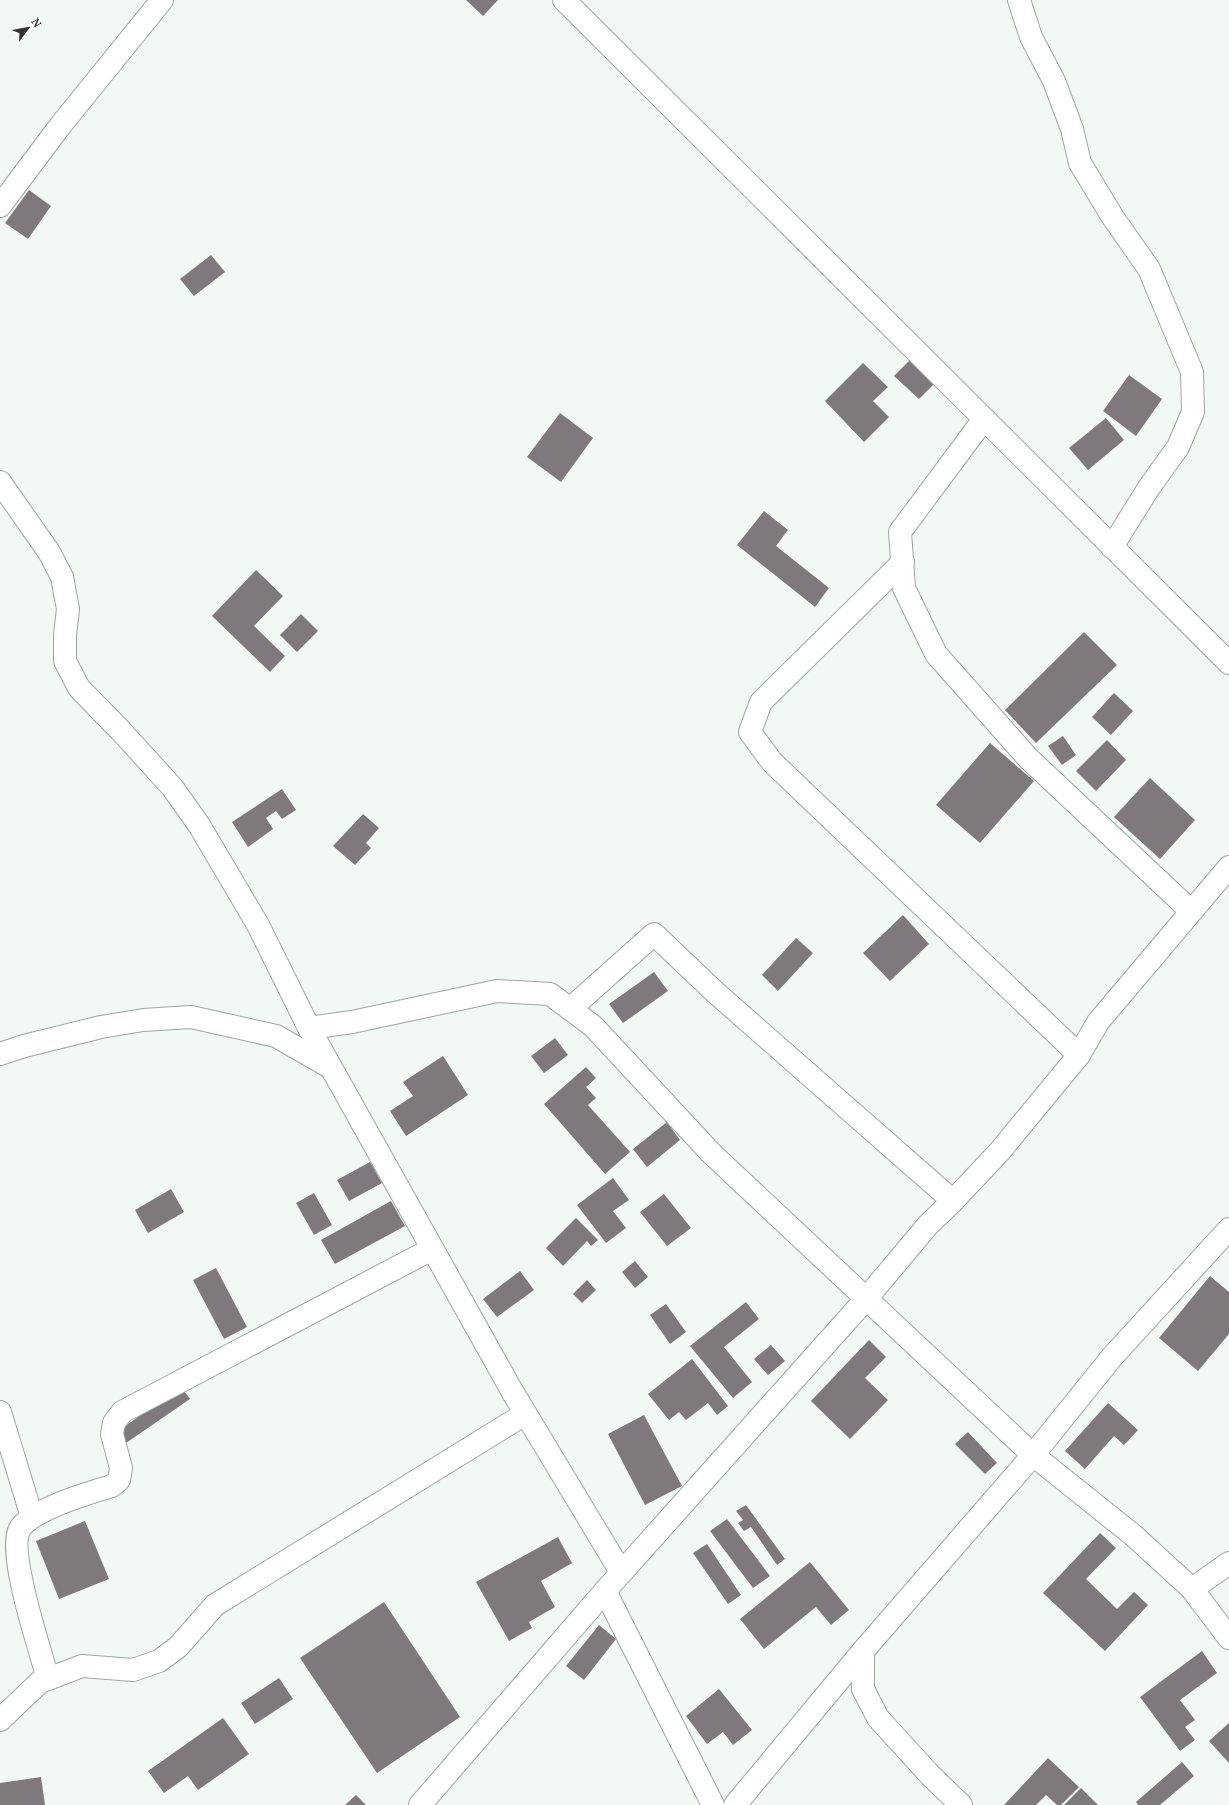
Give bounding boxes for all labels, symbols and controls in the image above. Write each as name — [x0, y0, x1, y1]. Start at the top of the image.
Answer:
north arrow — [8, 8, 48, 48]
text: N — [28, 15, 46, 30]

